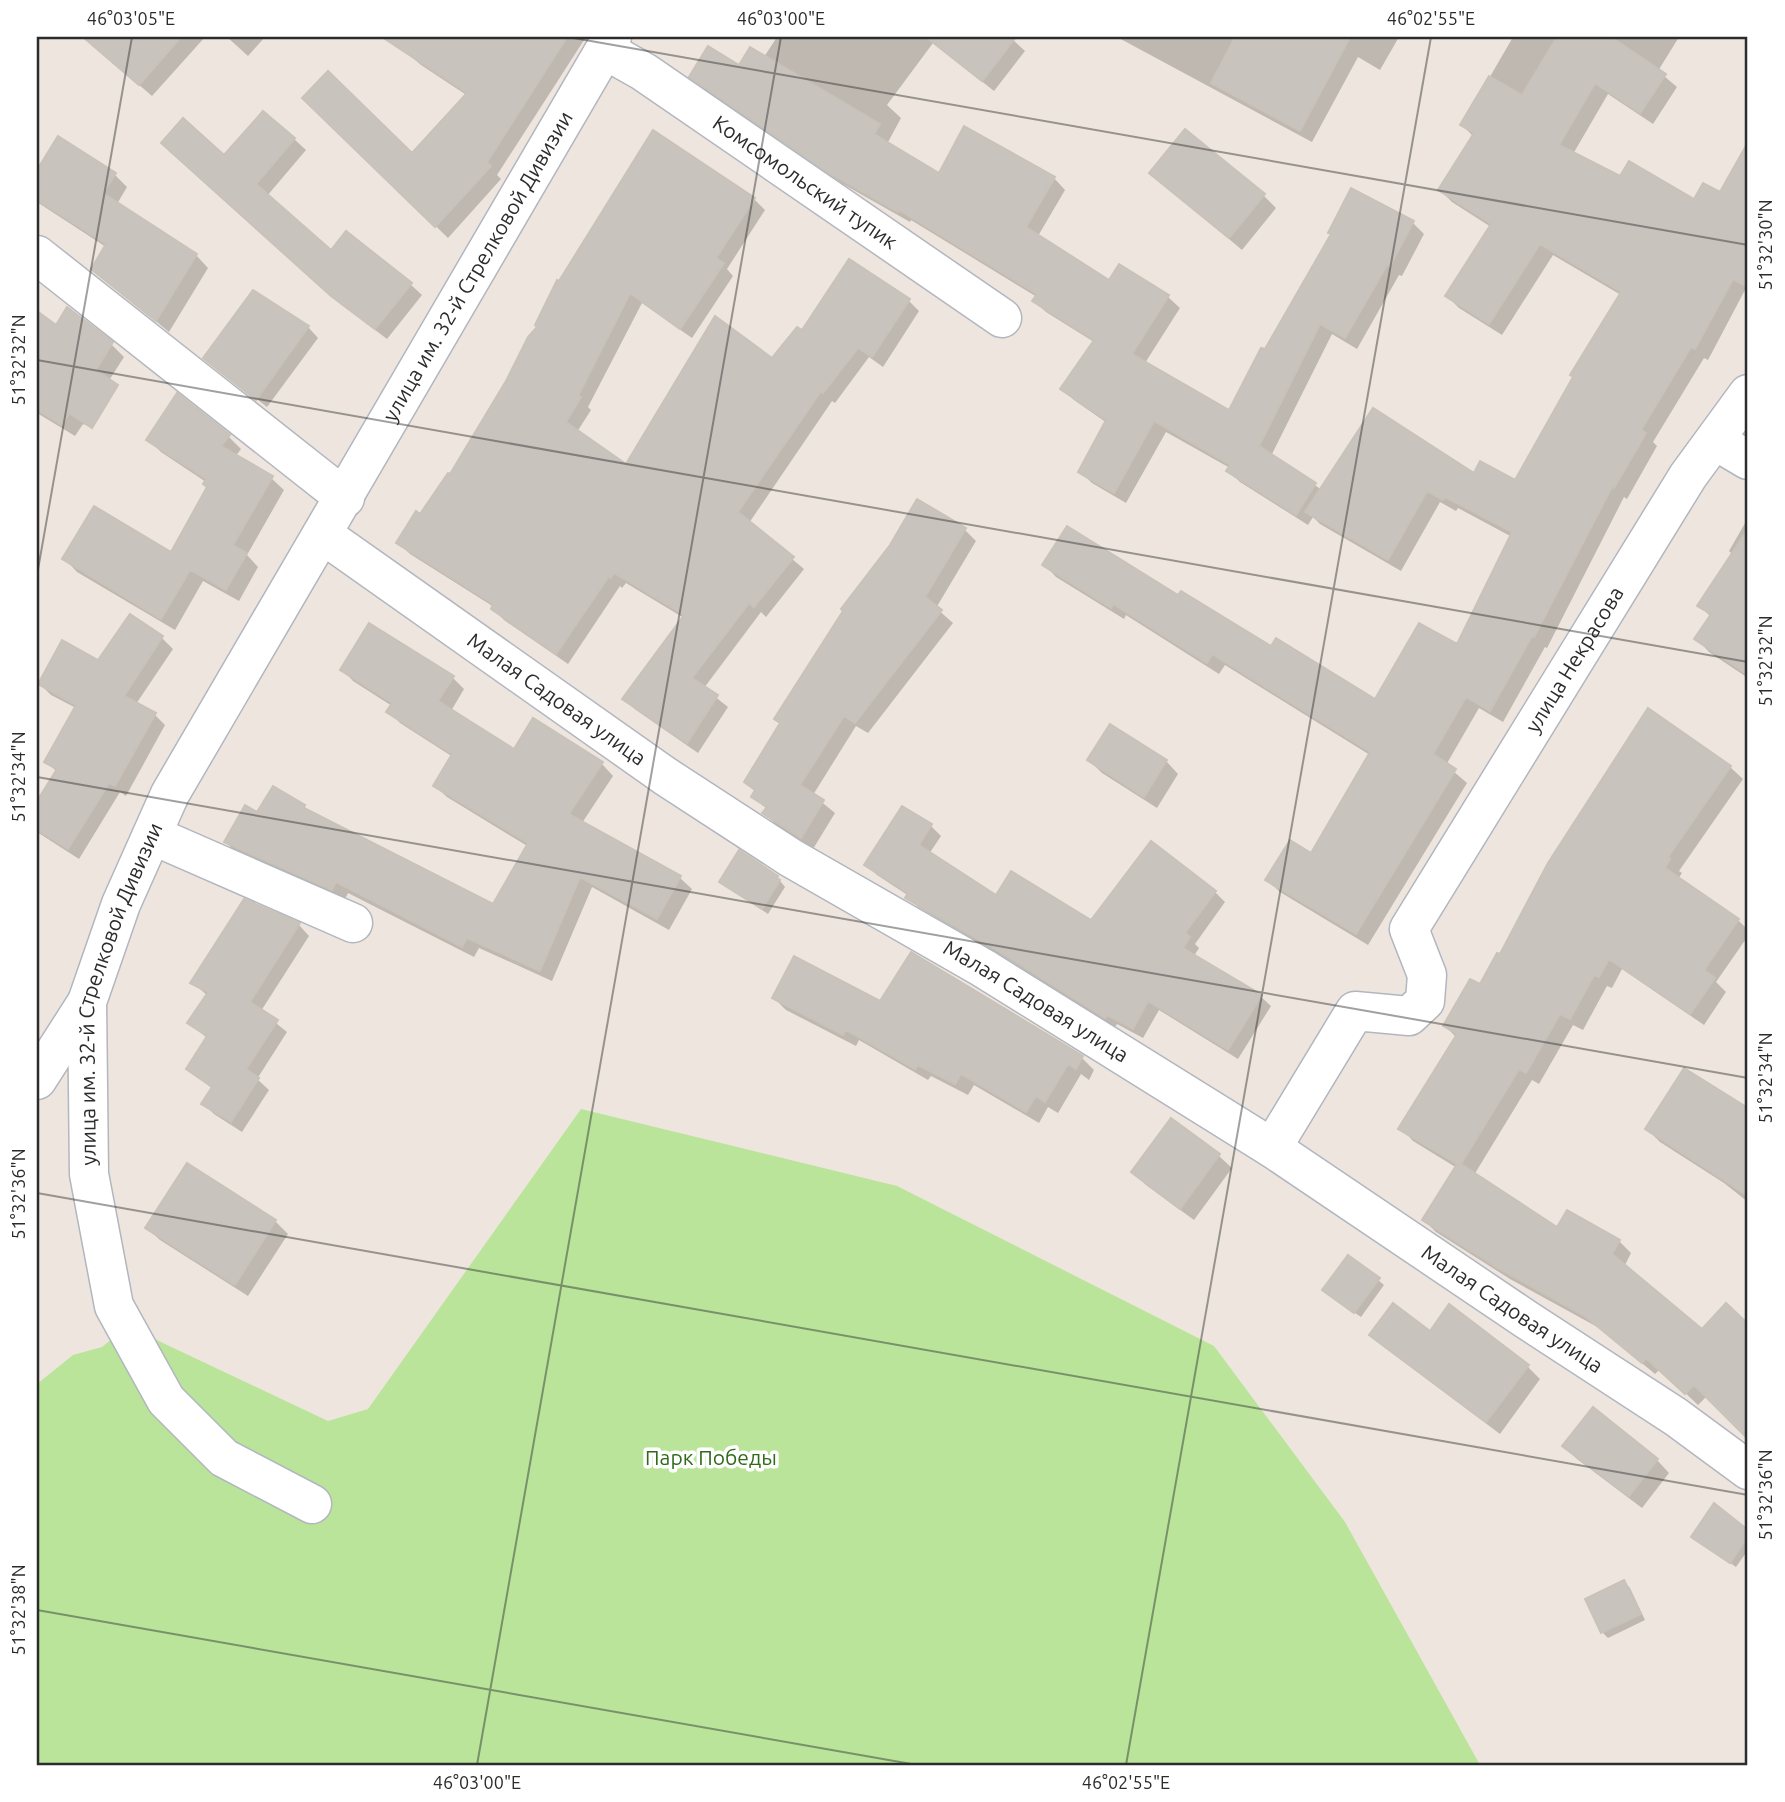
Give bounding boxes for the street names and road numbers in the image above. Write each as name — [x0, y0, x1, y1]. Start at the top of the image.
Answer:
street label: улица им. 32-й Стрелковой Дивизии — [377, 107, 577, 425]
street label: Комсомольский тупик — [709, 110, 902, 254]
street label: улица Некрасова — [1520, 582, 1628, 737]
street label: Малая Садовая улица — [463, 628, 651, 770]
street label: улица им. 32-й Стрелковой Дивизии — [73, 819, 167, 1166]
street label: Малая Садовая улица — [940, 935, 1133, 1067]
street label: Малая Садовая улица — [1417, 1239, 1608, 1377]

